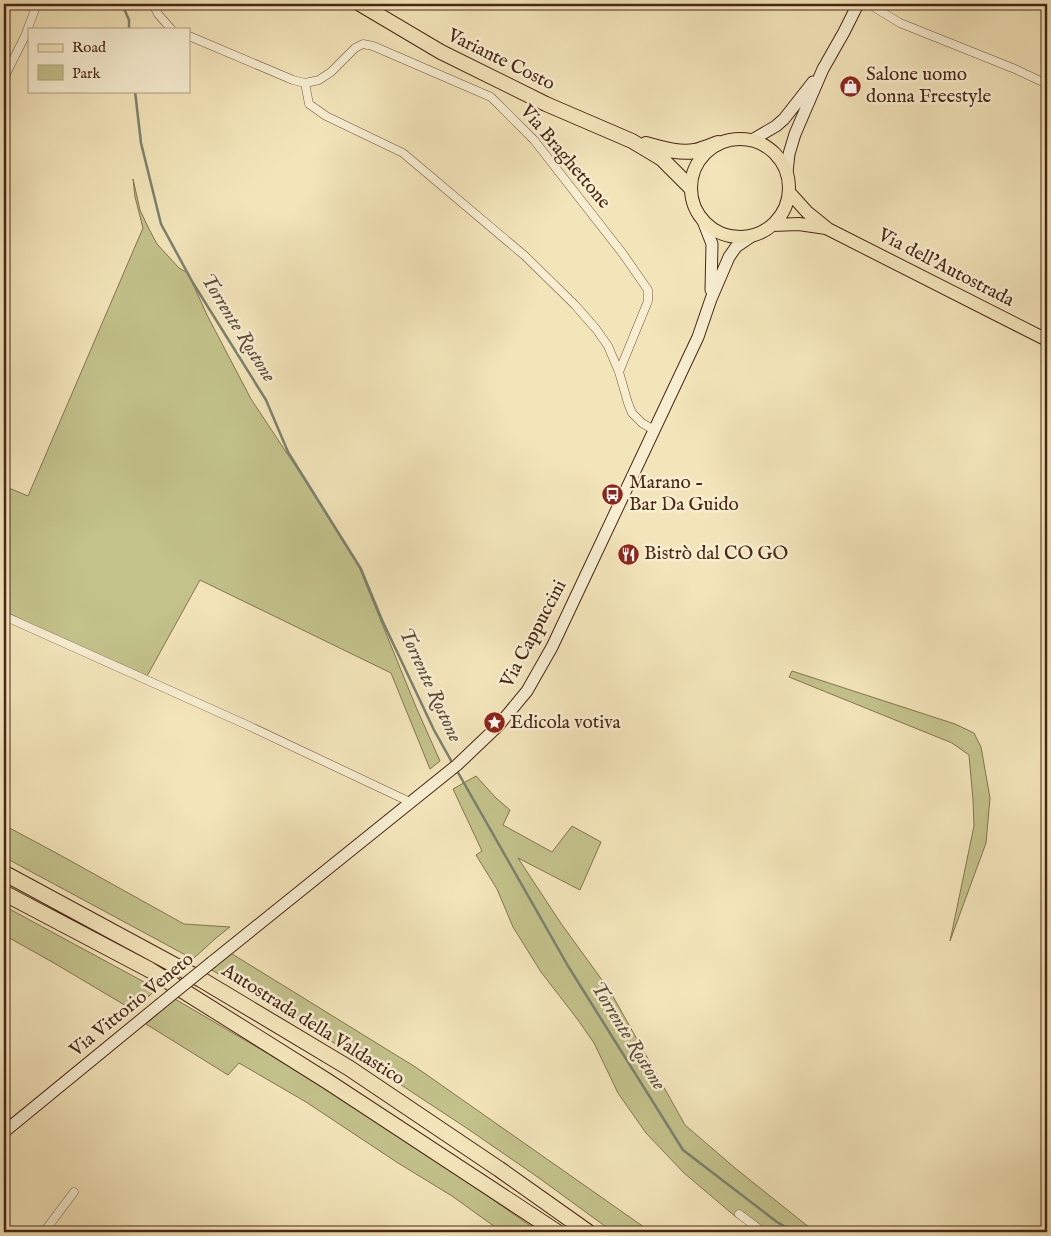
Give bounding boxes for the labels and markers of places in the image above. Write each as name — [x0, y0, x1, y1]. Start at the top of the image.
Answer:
place label: Salone uomo donna Freestyle — [866, 63, 992, 109]
shop icon: Salone uomo donna Freestyle — [838, 74, 862, 98]
place label: Marano - Bar Da Guido — [629, 471, 739, 517]
bus stop icon: Marano - Bar Da Guido — [601, 482, 625, 506]
restaurant icon: Bistrò dal CO GO — [616, 542, 640, 566]
place label: Bistrò dal CO GO — [644, 542, 788, 566]
place icon: Edicola votiva — [482, 711, 506, 735]
place label: Edicola votiva — [510, 711, 622, 735]

